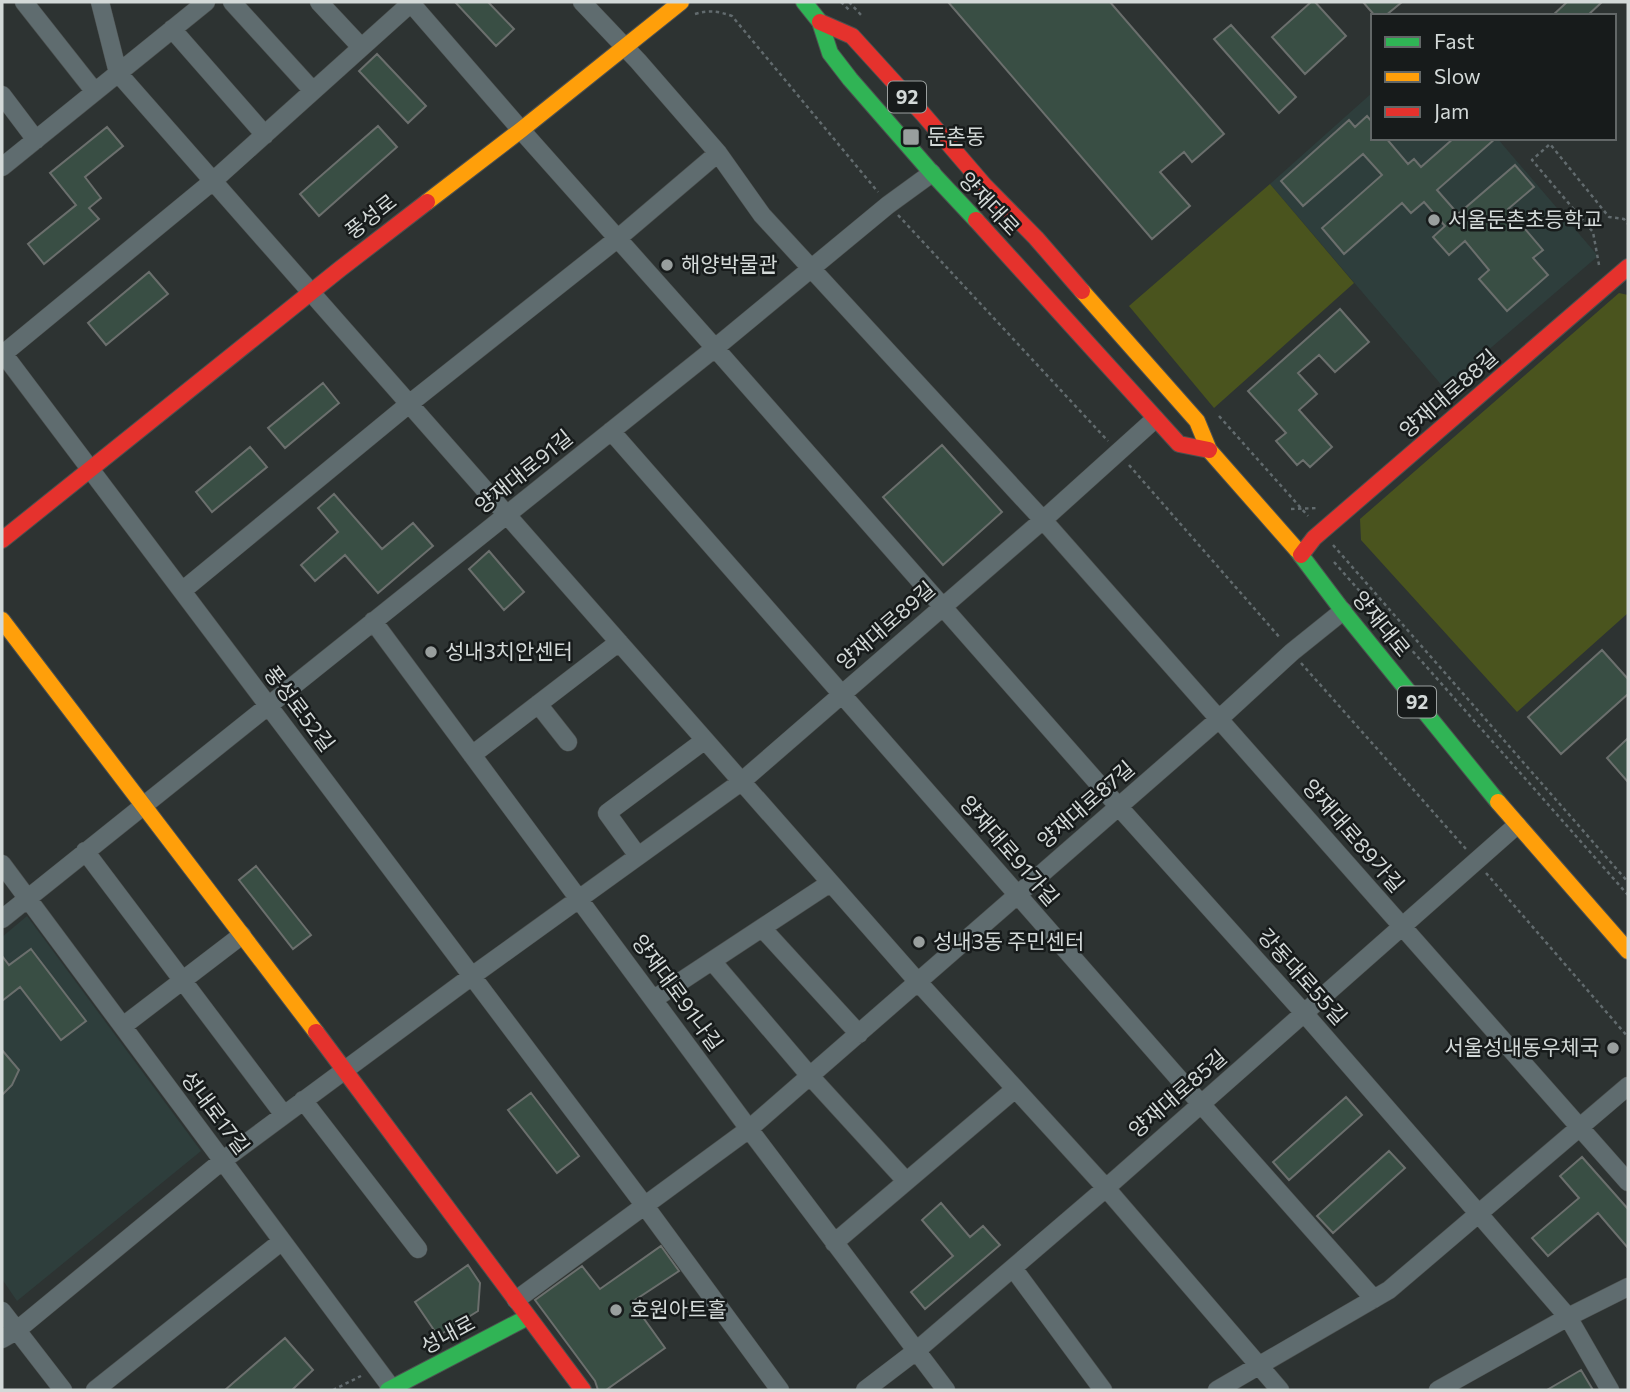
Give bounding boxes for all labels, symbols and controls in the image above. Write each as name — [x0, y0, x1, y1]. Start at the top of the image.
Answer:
legend — [1371, 14, 1616, 140]
text: Fast — [1434, 28, 1475, 53]
text: Slow — [1434, 63, 1481, 88]
road number: 92 — [888, 82, 926, 113]
text: Jam — [1434, 98, 1469, 123]
place label: 둔촌동 — [927, 123, 985, 148]
marker: 둔촌동 — [901, 127, 921, 147]
street label: 양재대로 — [955, 166, 1026, 240]
street label: 풍성로 — [340, 188, 401, 244]
place label: 서울둔촌초등학교 — [1448, 206, 1603, 231]
marker: 서울둔촌초등학교 — [1426, 212, 1442, 228]
place label: 해양박물관 — [681, 251, 778, 276]
marker: 해양박물관 — [659, 257, 675, 273]
street label: 양재대로88길 — [1394, 343, 1502, 442]
street label: 양재대로91길 — [469, 424, 577, 518]
street label: 양재대로89길 — [831, 575, 939, 674]
street label: 양재대로 — [1348, 585, 1416, 661]
place label: 성내3치안센터 — [445, 638, 573, 663]
marker: 성내3치안센터 — [423, 644, 439, 660]
street label: 풍성로52길 — [260, 660, 341, 756]
road number: 92 — [1398, 687, 1436, 718]
street label: 양재대로87길 — [1031, 755, 1139, 853]
street label: 양재대로89가길 — [1298, 773, 1410, 897]
street label: 양재대로91가길 — [956, 790, 1065, 910]
street label: 강동대로55길 — [1253, 923, 1353, 1029]
place label: 성내3동 주민센터 — [933, 928, 1084, 953]
street label: 양재대로91나길 — [628, 929, 729, 1055]
marker: 성내3동 주민센터 — [911, 934, 927, 950]
place label: 서울성내동우체국 — [1444, 1034, 1599, 1059]
marker: 서울성내동우체국 — [1605, 1040, 1621, 1056]
street label: 양재대로85길 — [1123, 1044, 1231, 1142]
street label: 성내로17길 — [177, 1066, 255, 1158]
place label: 호원아트홀 — [630, 1296, 727, 1321]
marker: 호원아트홀 — [608, 1302, 624, 1318]
street label: 성내로 — [416, 1309, 479, 1358]

